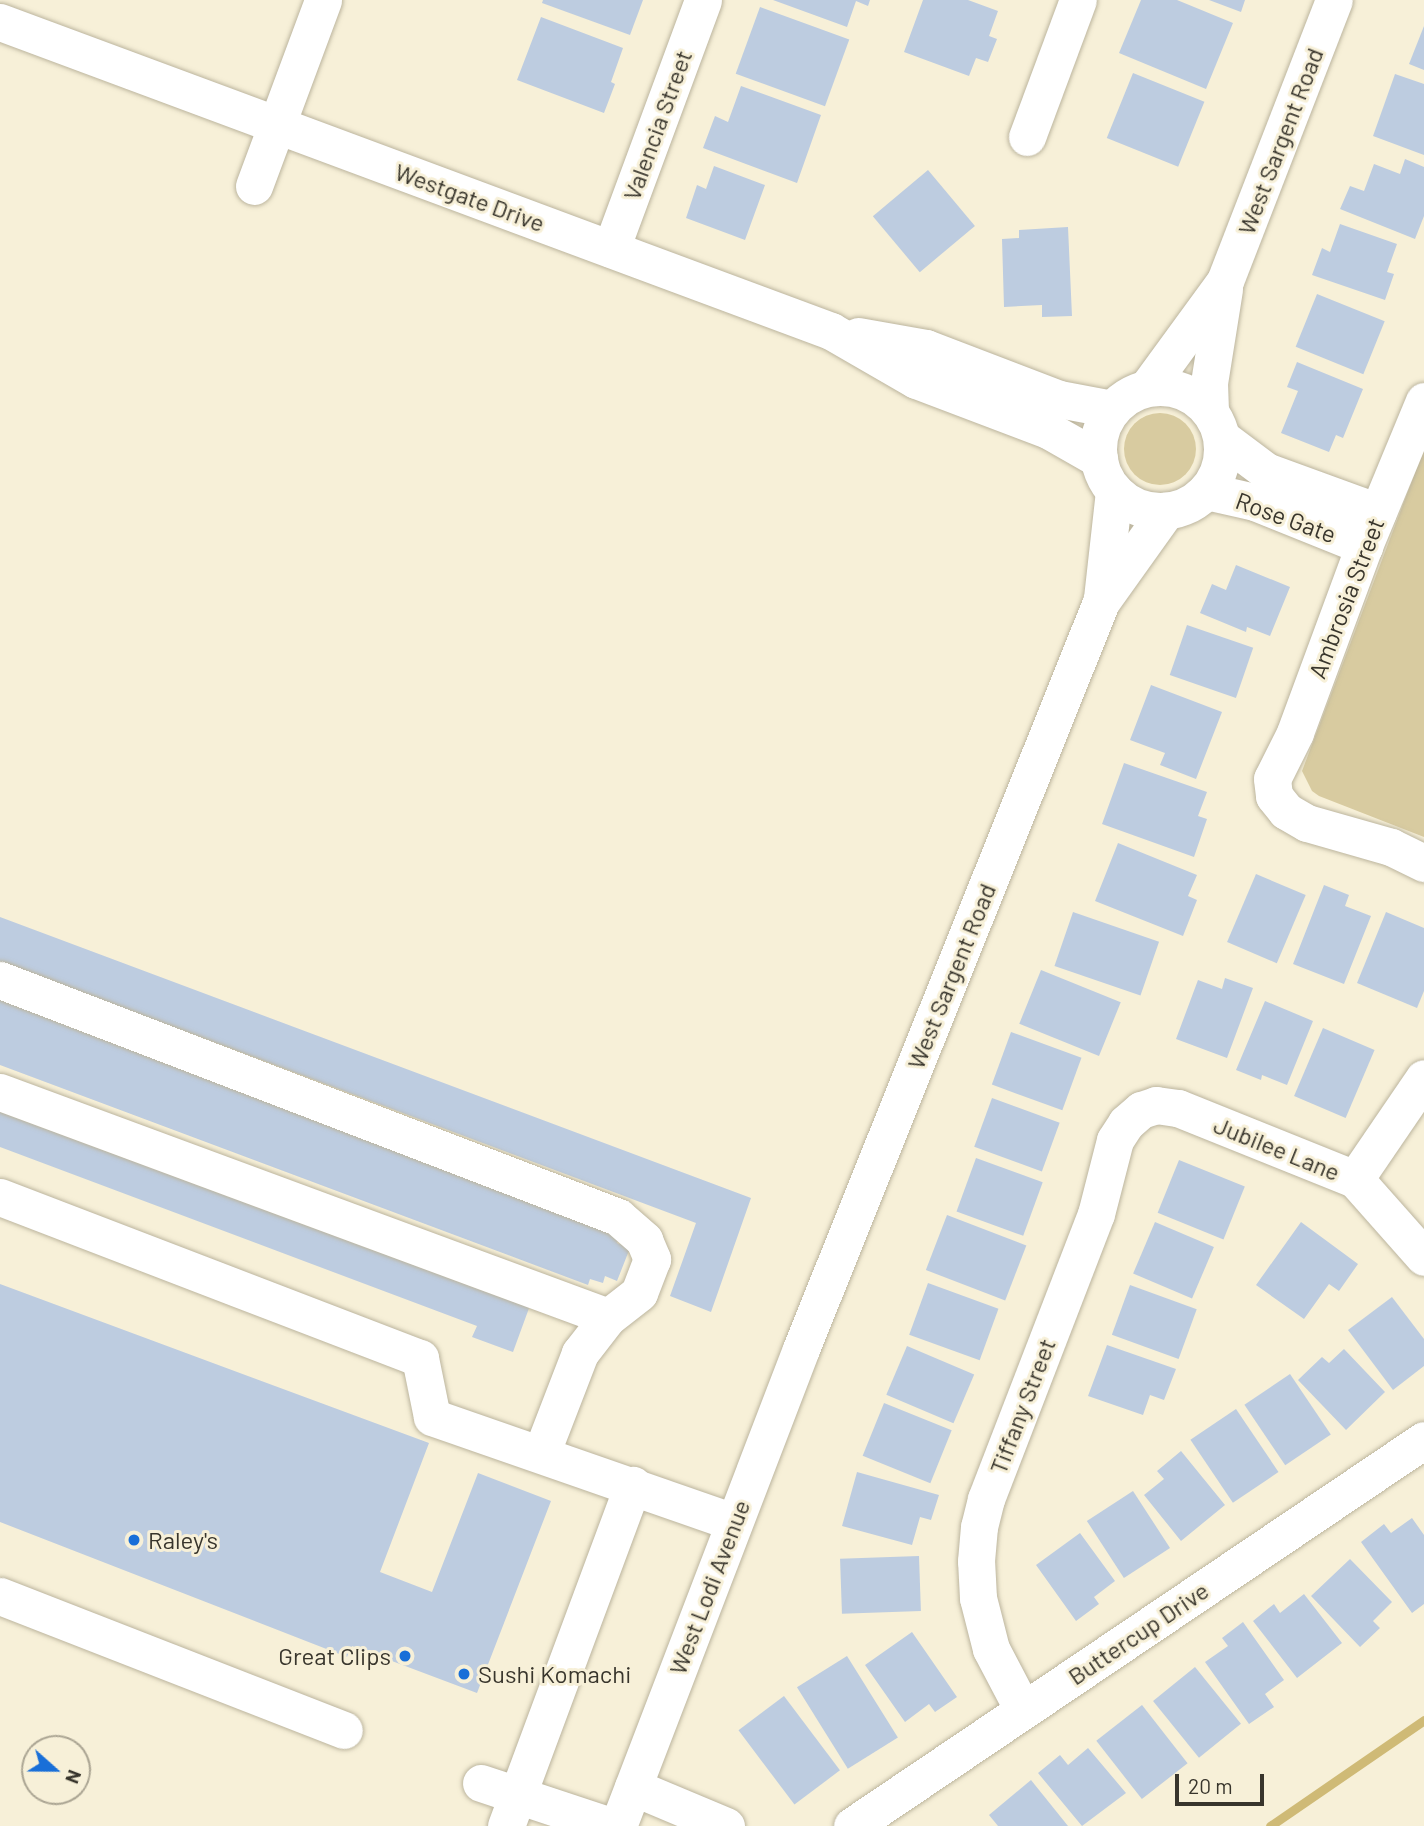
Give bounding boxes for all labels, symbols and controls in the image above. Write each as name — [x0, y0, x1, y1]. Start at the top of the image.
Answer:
street label: West Sargent Road — [1231, 44, 1329, 238]
street label: Valencia Street — [617, 46, 697, 204]
street label: Westgate Drive — [391, 157, 549, 237]
street label: Rose Gate — [1232, 486, 1340, 548]
street label: Ambrosia Street — [1302, 514, 1390, 682]
street label: West Sargent Road — [901, 879, 1001, 1073]
street label: Jubilee Lane — [1210, 1110, 1344, 1186]
street label: Tiffany Street — [983, 1334, 1061, 1478]
street label: West Lodi Avenue — [662, 1496, 756, 1678]
place label: Raley's — [148, 1526, 218, 1554]
marker: Raley's — [126, 1532, 142, 1548]
street label: Buttercup Drive — [1062, 1575, 1214, 1691]
place label: Great Clips — [278, 1642, 391, 1670]
marker: Great Clips — [397, 1648, 413, 1664]
place label: Sushi Komachi — [478, 1660, 631, 1688]
marker: Sushi Komachi — [456, 1666, 472, 1682]
north arrow — [21, 1735, 91, 1805]
scale bar — [1179, 1759, 1268, 1803]
text: N — [61, 1767, 87, 1787]
text: 20 m — [1188, 1773, 1233, 1798]

